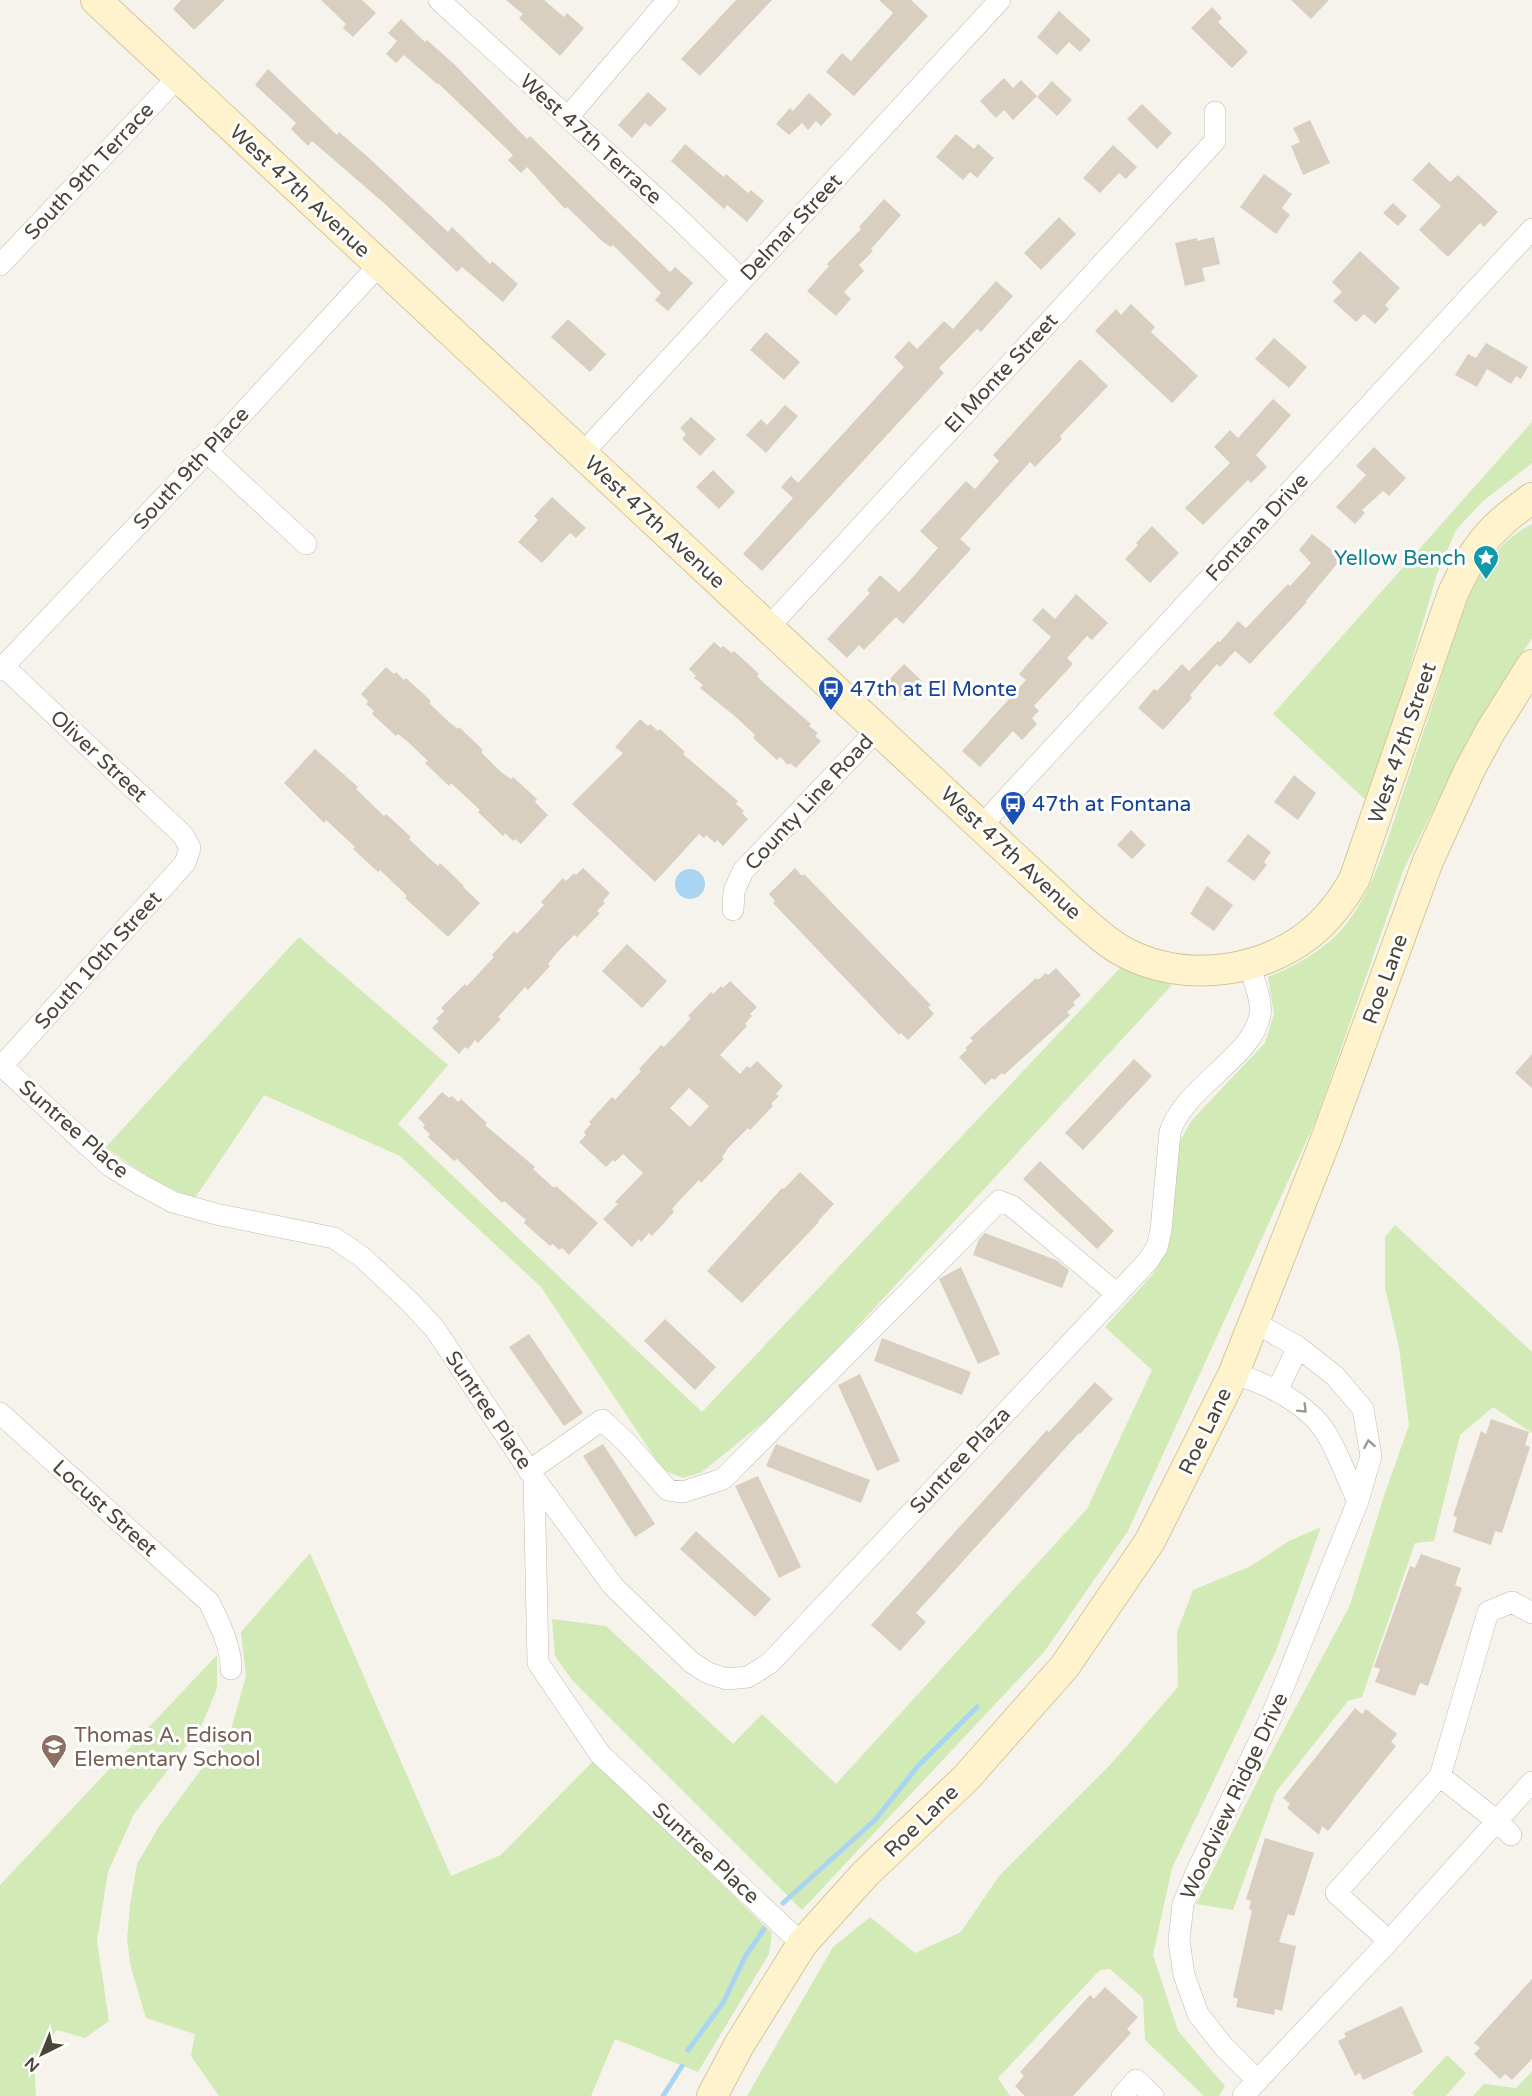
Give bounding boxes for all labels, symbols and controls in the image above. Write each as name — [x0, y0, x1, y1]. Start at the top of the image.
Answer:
street label: West 47th Terrace — [514, 69, 667, 210]
street label: South 9th Terrace — [19, 97, 159, 245]
street label: West 47th Avenue — [224, 120, 375, 263]
street label: Delmar Street — [735, 169, 847, 286]
street label: El Monte Street — [939, 308, 1063, 438]
street label: South 9th Place — [128, 402, 255, 535]
street label: West 47th Avenue — [579, 451, 730, 594]
street label: Fontana Drive — [1201, 468, 1314, 587]
place icon: Yellow Bench — [1471, 543, 1501, 581]
place label: Yellow Bench — [1334, 546, 1466, 571]
street label: West 47th Street — [1363, 660, 1442, 827]
bus stop icon: 47th at El Monte — [816, 674, 846, 712]
place label: 47th at El Monte — [850, 677, 1017, 702]
street label: Oliver Street — [45, 705, 152, 808]
street label: County Line Road — [740, 729, 879, 876]
street label: West 47th Avenue — [935, 782, 1086, 925]
bus stop icon: 47th at Fontana — [998, 789, 1028, 827]
place label: 47th at Fontana — [1032, 792, 1191, 817]
street label: South 10th Street — [30, 886, 167, 1035]
street label: Roe Lane — [1358, 931, 1413, 1027]
street label: Suntree Place — [14, 1075, 134, 1184]
street label: Suntree Place — [440, 1346, 537, 1474]
street label: Roe Lane — [1174, 1384, 1237, 1479]
one-way arrow — [1295, 1401, 1306, 1412]
street label: Suntree Plaza — [905, 1402, 1016, 1519]
one-way arrow — [1363, 1440, 1375, 1449]
street label: Locust Street — [47, 1455, 162, 1562]
street label: Woodview Ridge Drive — [1176, 1689, 1293, 1903]
place label: Thomas A. Edison Elementary School — [74, 1723, 261, 1772]
school or university icon: Thomas A. Edison Elementary School — [39, 1732, 69, 1770]
street label: Roe Lane — [879, 1780, 964, 1863]
street label: Suntree Place — [647, 1797, 764, 1909]
north arrow — [12, 2024, 72, 2084]
text: N — [21, 2053, 44, 2076]

